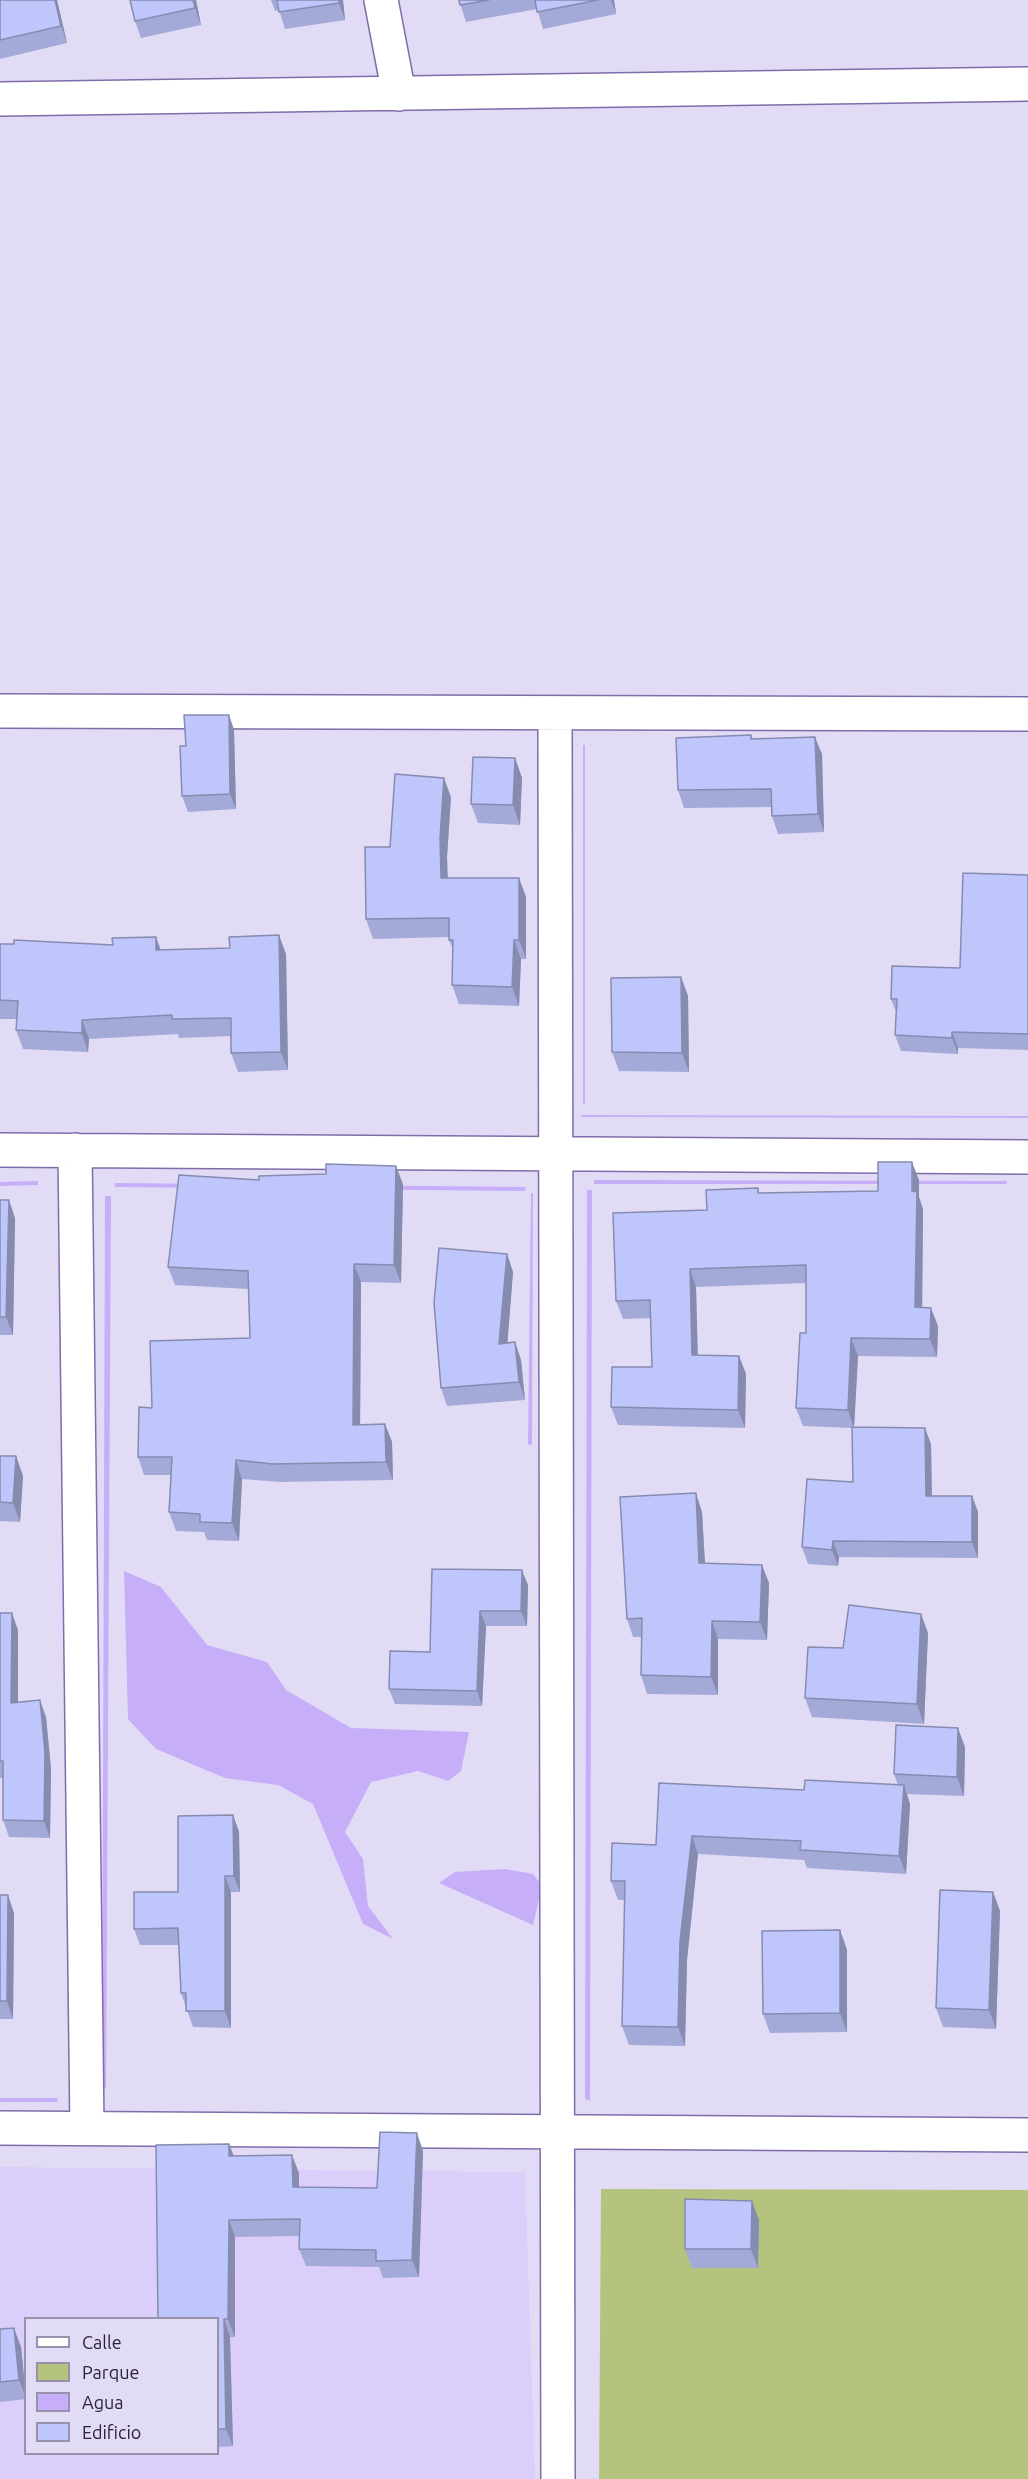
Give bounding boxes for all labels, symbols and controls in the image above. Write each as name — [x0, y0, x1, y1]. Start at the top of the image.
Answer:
legend — [24, 2317, 219, 2455]
text: Calle — [82, 2332, 122, 2352]
text: Parque — [82, 2362, 139, 2382]
text: Agua — [82, 2392, 124, 2412]
text: Edificio — [82, 2422, 141, 2442]

